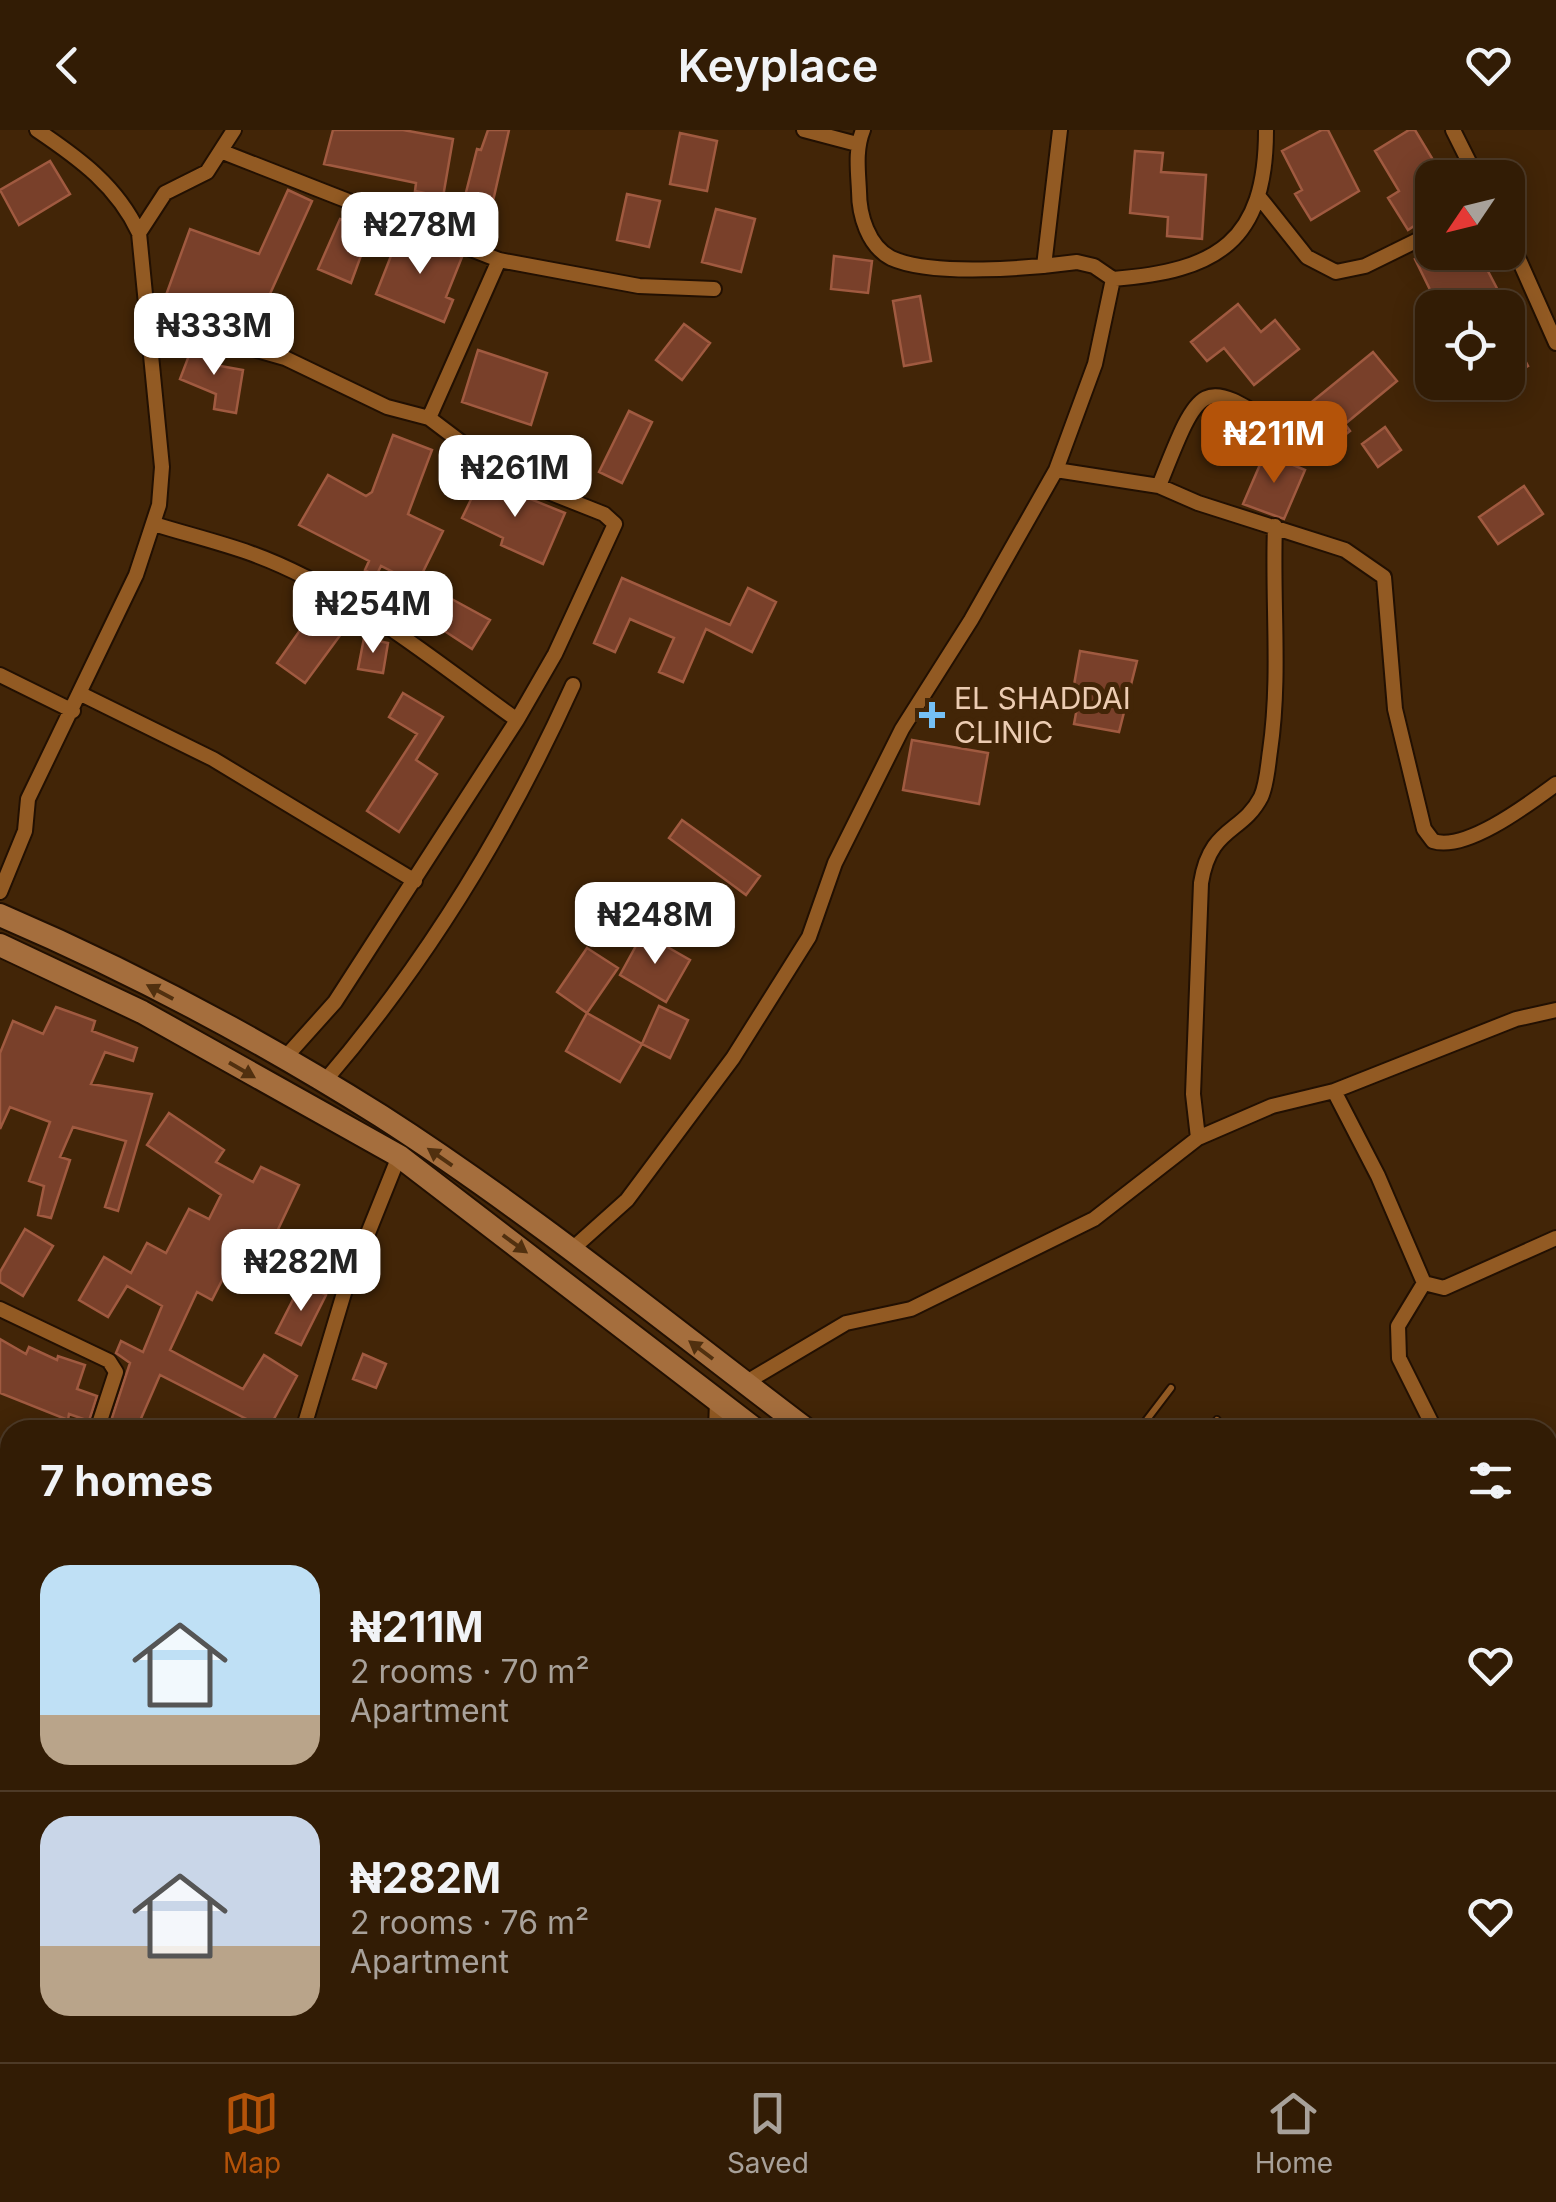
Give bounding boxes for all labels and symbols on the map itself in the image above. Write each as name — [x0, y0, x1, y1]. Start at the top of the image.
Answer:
north arrow — [1415, 160, 1525, 270]
pin: ₦278M — [350, 192, 490, 277]
pin: ₦333M — [144, 293, 284, 378]
pin: ₦211M — [1204, 401, 1344, 486]
pin: ₦261M — [445, 435, 585, 520]
pin: ₦254M — [303, 571, 443, 656]
place label: EL SHADDAI CLINIC — [954, 680, 1131, 750]
marker: EL SHADDAI CLINIC — [919, 702, 945, 728]
pin: ₦248M — [585, 882, 725, 967]
one-way arrow — [146, 983, 175, 1000]
one-way arrow — [228, 1060, 256, 1078]
one-way arrow — [427, 1148, 453, 1167]
pin: ₦282M — [231, 1229, 371, 1314]
one-way arrow — [502, 1234, 529, 1253]
one-way arrow — [688, 1341, 714, 1361]

